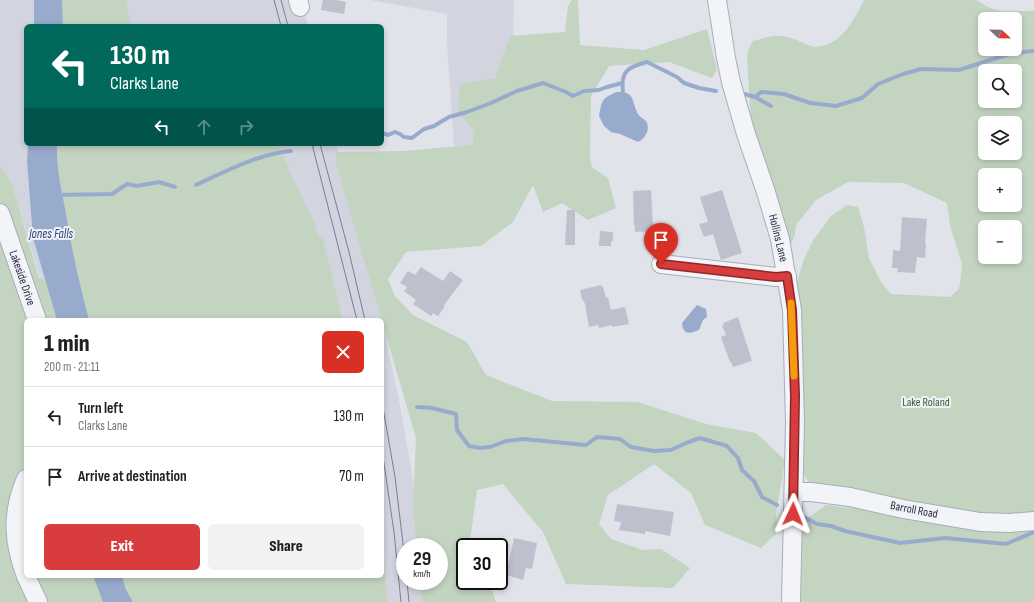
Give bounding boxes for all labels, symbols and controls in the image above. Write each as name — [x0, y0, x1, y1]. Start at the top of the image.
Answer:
north arrow — [978, 12, 1022, 56]
map controls — [978, 12, 1022, 264]
text: 130 m — [110, 39, 170, 72]
icon: left — [44, 40, 96, 92]
button: search — [978, 64, 1022, 108]
text: Clarks Lane — [110, 73, 179, 94]
icon: left — [151, 116, 173, 138]
icon: ahead — [193, 116, 215, 138]
icon: right — [235, 116, 257, 138]
button: layers — [978, 116, 1022, 160]
button: + — [978, 168, 1022, 212]
street label: Hollins Lane — [765, 213, 791, 263]
button: − — [978, 220, 1022, 264]
pin — [644, 223, 678, 264]
water label: Jones Falls — [28, 226, 74, 242]
icon: arrive — [650, 229, 672, 251]
street label: Lakeside Drive — [6, 248, 39, 308]
text: 1 min — [44, 329, 90, 358]
button: close — [322, 331, 364, 373]
text: 200 m · 21:11 — [44, 359, 100, 375]
park label: Lake Roland — [902, 395, 950, 410]
text: Turn left — [78, 399, 123, 418]
icon: left — [44, 406, 66, 428]
text: 130 m — [334, 407, 364, 426]
text: Clarks Lane — [78, 418, 128, 434]
icon: arrive — [44, 466, 66, 488]
text: Arrive at destination — [78, 467, 187, 486]
text: 70 m — [339, 467, 364, 486]
position arrow — [772, 493, 814, 535]
street label: Barroll Road — [889, 498, 939, 522]
button: Exit — [44, 524, 200, 570]
button: Share — [208, 524, 364, 570]
speed limit sign: 30 — [456, 538, 508, 590]
text: 29 — [413, 547, 431, 571]
text: km/h — [413, 568, 431, 580]

